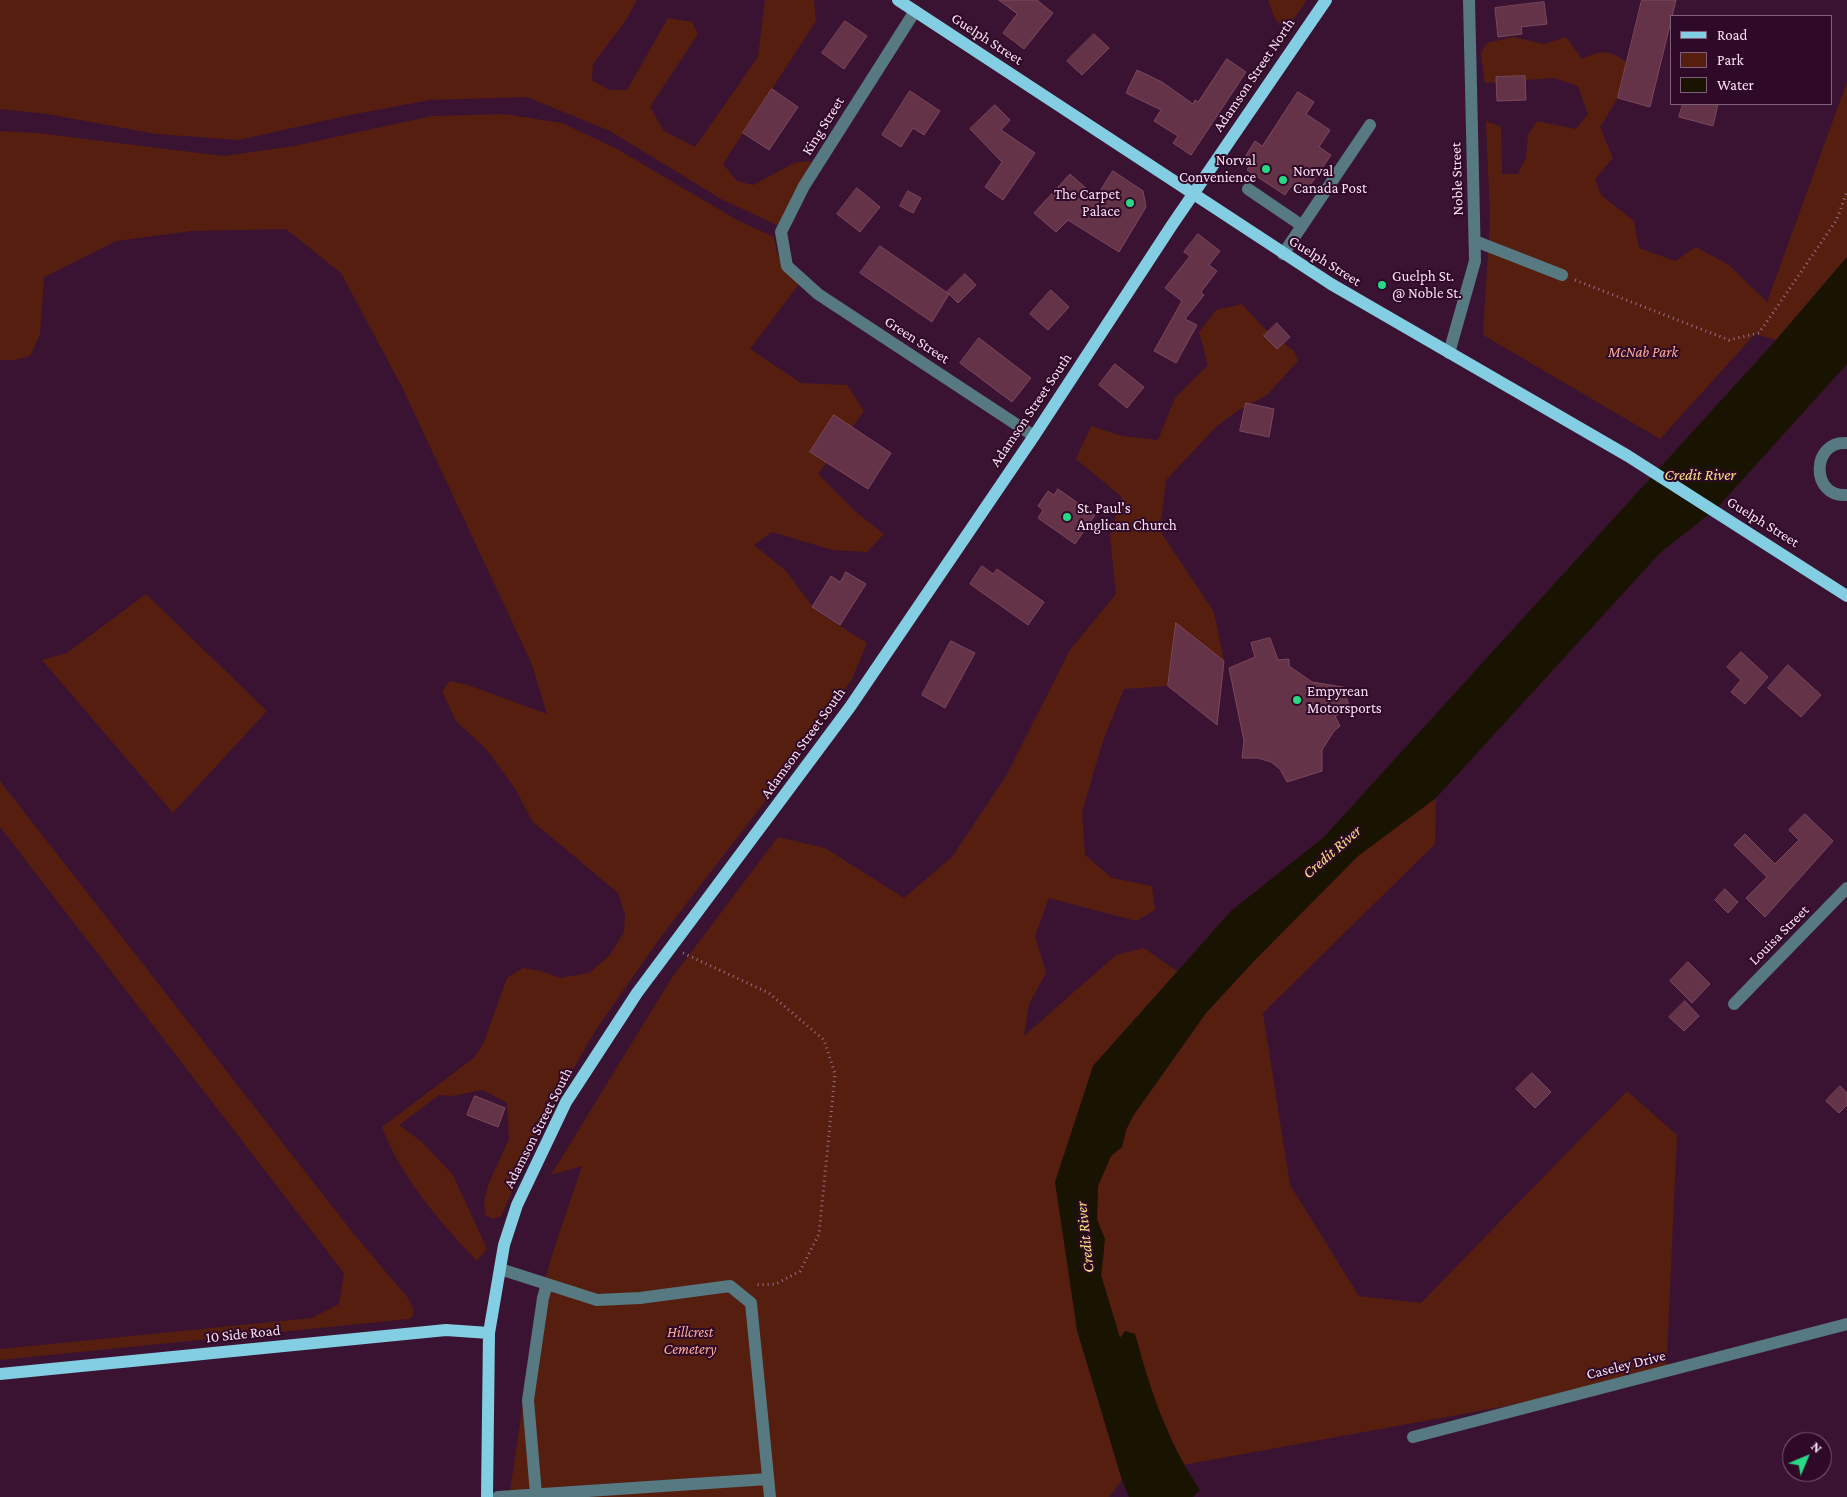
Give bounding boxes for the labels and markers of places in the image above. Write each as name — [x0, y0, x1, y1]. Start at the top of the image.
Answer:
place label: Norval Convenience — [1179, 151, 1256, 186]
place label: Norval Canada Post — [1293, 162, 1367, 197]
marker: Norval Convenience — [1260, 163, 1272, 175]
marker: Norval Canada Post — [1277, 174, 1289, 186]
place label: The Carpet Palace — [1054, 185, 1120, 220]
marker: The Carpet Palace — [1124, 197, 1136, 209]
place label: Guelph St. @ Noble St. — [1392, 267, 1462, 302]
marker: Guelph St. @ Noble St. — [1376, 279, 1388, 291]
place label: St. Paul's Anglican Church — [1077, 499, 1177, 534]
marker: St. Paul's Anglican Church — [1061, 511, 1073, 523]
place label: Empyrean Motorsports — [1307, 682, 1382, 717]
marker: Empyrean Motorsports — [1291, 694, 1303, 706]

